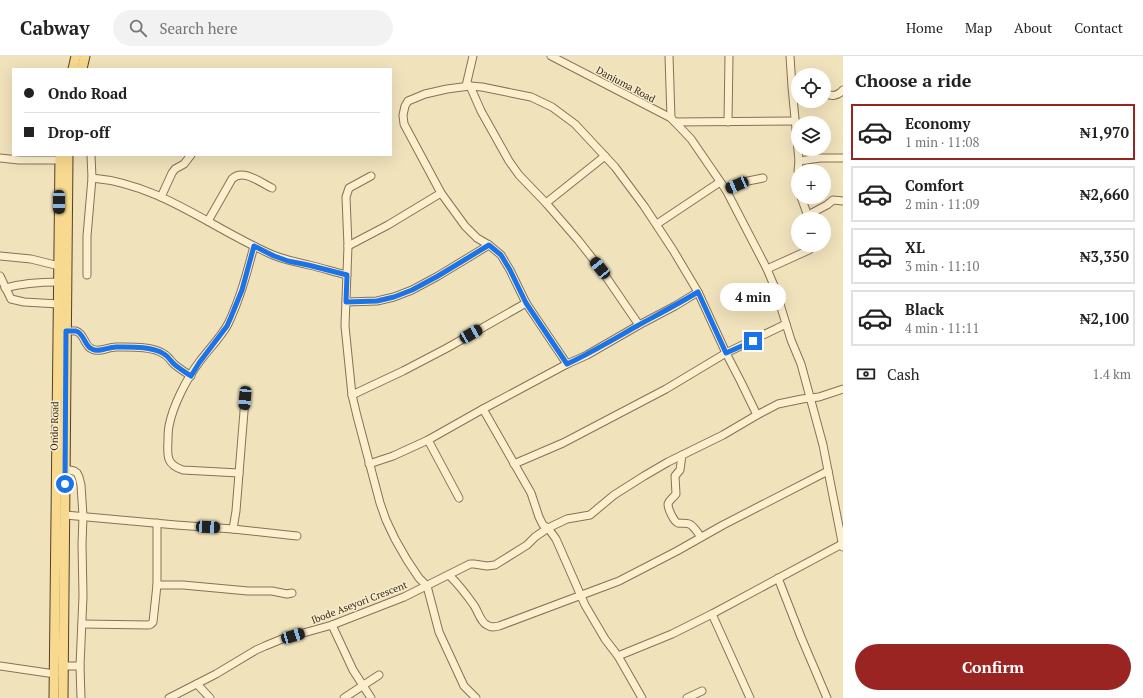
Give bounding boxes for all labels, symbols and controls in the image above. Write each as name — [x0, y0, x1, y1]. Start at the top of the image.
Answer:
search box — [113, 10, 393, 46]
text: Cabway — [20, 15, 89, 40]
icon: search — [127, 17, 149, 39]
text: Search here — [159, 18, 237, 38]
text: Home — [906, 18, 943, 37]
text: Map — [965, 18, 992, 37]
text: About — [1014, 18, 1052, 37]
text: Contact — [1074, 18, 1123, 37]
street label: Danjuma Road — [594, 63, 658, 106]
map controls — [791, 68, 831, 252]
button: locate — [791, 68, 831, 108]
text: Choose a ride — [855, 68, 971, 92]
text: Ondo Road — [48, 83, 127, 103]
text: Economy — [905, 113, 970, 133]
icon: car — [857, 114, 893, 150]
button: layers — [791, 116, 831, 156]
text: Drop-off — [48, 122, 110, 142]
text: ₦1,970 — [1080, 122, 1129, 142]
text: 1 min · 11:08 — [905, 133, 979, 151]
button: + — [791, 164, 831, 204]
car — [724, 175, 750, 195]
text: Comfort — [905, 175, 964, 195]
icon: car — [857, 176, 893, 212]
text: ₦2,660 — [1080, 184, 1129, 204]
car — [53, 190, 65, 214]
text: 2 min · 11:09 — [905, 195, 979, 213]
button: − — [791, 212, 831, 252]
text: XL — [905, 237, 925, 257]
icon: car — [857, 238, 893, 274]
text: ₦3,350 — [1080, 246, 1129, 266]
car — [588, 255, 612, 281]
text: 3 min · 11:10 — [905, 257, 979, 275]
callout: 4 min — [720, 283, 786, 311]
text: 4 min — [735, 288, 771, 306]
text: Black — [905, 299, 944, 319]
icon: car — [857, 300, 893, 336]
text: ₦2,100 — [1080, 308, 1129, 328]
text: 4 min · 11:11 — [905, 319, 979, 337]
car — [458, 323, 484, 345]
route end — [744, 332, 762, 350]
icon: cash — [855, 363, 877, 385]
text: Cash — [887, 364, 920, 384]
text: 1.4 km — [1092, 365, 1131, 383]
car — [238, 386, 252, 410]
street label: Ondo Road — [48, 401, 61, 451]
route start — [56, 475, 74, 493]
car — [196, 520, 220, 534]
street label: Ibode Aseyori Crescent — [309, 578, 409, 627]
car — [280, 627, 306, 645]
button: Confirm — [855, 644, 1131, 690]

